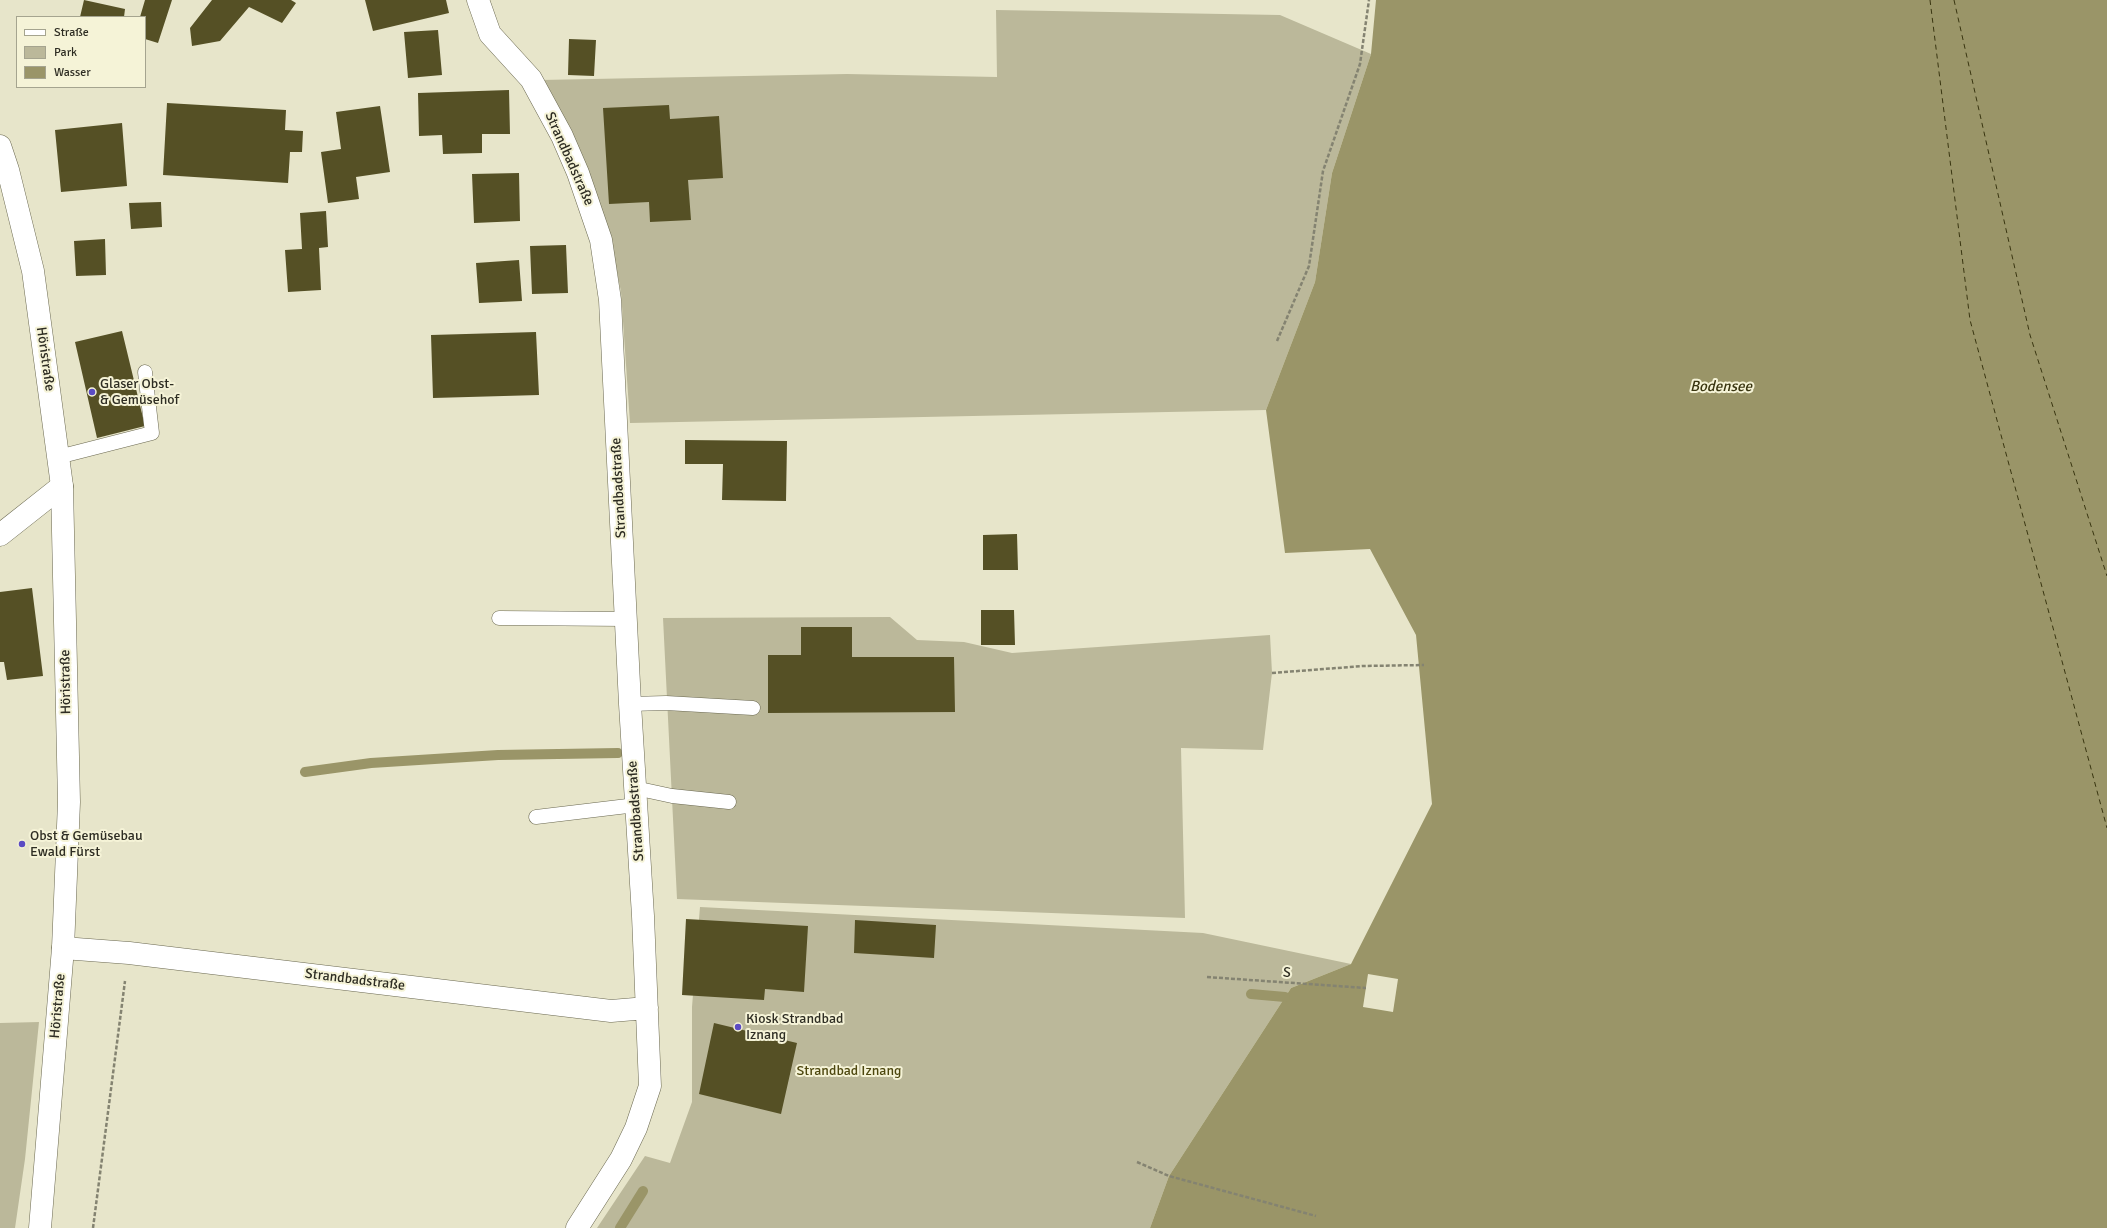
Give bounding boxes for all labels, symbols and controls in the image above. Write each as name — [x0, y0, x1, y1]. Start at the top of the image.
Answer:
legend — [16, 16, 146, 88]
text: Straße — [54, 25, 89, 40]
text: Park — [54, 45, 77, 60]
text: Wasser — [54, 65, 91, 80]
street label: Strandbadstraße — [541, 110, 597, 208]
street label: Höristraße — [32, 326, 58, 392]
place label: Glaser Obst- & Gemüsehof — [100, 376, 179, 408]
water label: Bodensee — [1690, 378, 1752, 396]
marker: Glaser Obst- & Gemüsehof — [87, 387, 97, 397]
street label: Strandbadstraße — [608, 437, 630, 539]
street label: Höristraße — [57, 649, 75, 715]
street label: Strandbadstraße — [624, 760, 648, 862]
place label: Obst & Gemüsebau Ewald Fürst — [30, 828, 143, 860]
marker: Obst & Gemüsebau Ewald Fürst — [17, 839, 27, 849]
street label: S — [1283, 964, 1291, 982]
street label: Strandbadstraße — [304, 966, 406, 994]
street label: Höristraße — [47, 973, 69, 1039]
place label: Kiosk Strandbad Iznang — [746, 1011, 843, 1044]
marker: Kiosk Strandbad Iznang — [733, 1022, 743, 1032]
park label: Strandbad Iznang — [797, 1063, 901, 1079]

